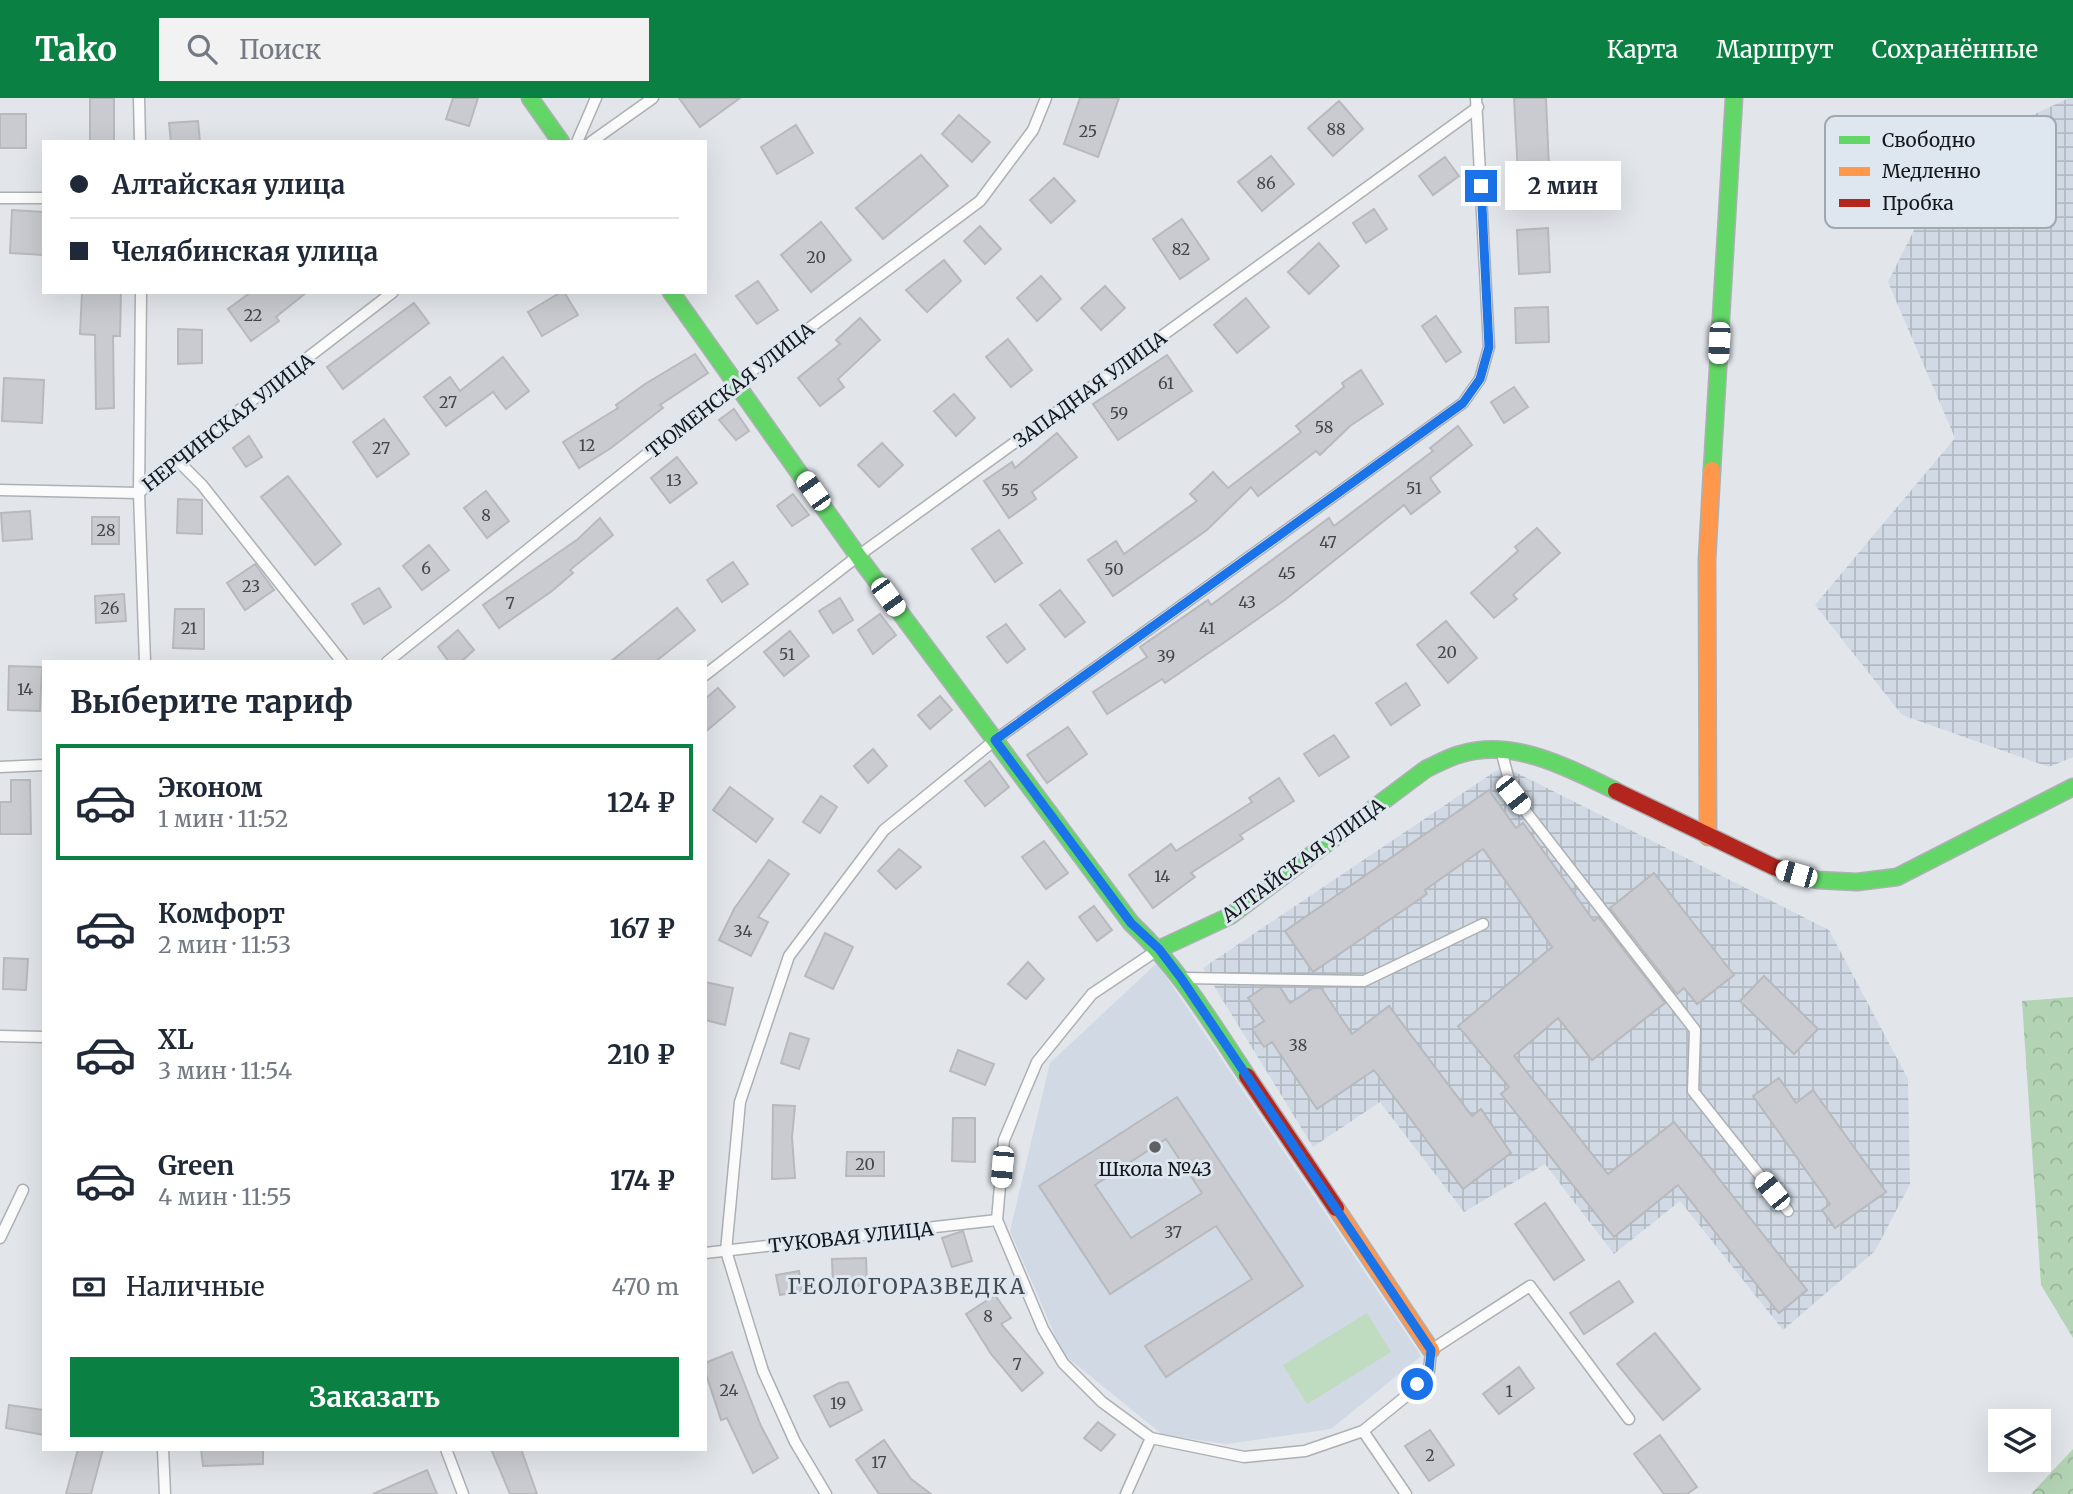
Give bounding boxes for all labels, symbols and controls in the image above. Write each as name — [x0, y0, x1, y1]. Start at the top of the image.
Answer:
search box — [159, 18, 649, 81]
text: Tako — [35, 29, 117, 70]
icon: search — [183, 30, 221, 68]
text: Поиск — [239, 33, 321, 66]
text: Карта — [1607, 34, 1678, 65]
text: Маршрут — [1716, 34, 1834, 65]
text: Сохранённые — [1872, 34, 2038, 65]
legend — [1825, 116, 2056, 228]
house number: 88 — [1326, 119, 1346, 139]
house number: 25 — [1079, 121, 1097, 141]
text: Свободно — [1882, 128, 1975, 152]
text: Медленно — [1882, 159, 1981, 183]
callout: 2 мин — [1506, 162, 1621, 210]
text: Алтайская улица — [112, 168, 345, 201]
route end — [1465, 170, 1497, 202]
text: 2 мин — [1528, 171, 1598, 200]
house number: 86 — [1256, 173, 1276, 193]
text: Пробка — [1882, 191, 1954, 215]
text: Челябинская улица — [112, 235, 378, 268]
house number: 82 — [1172, 239, 1190, 259]
house number: 20 — [806, 247, 826, 267]
house number: 22 — [244, 305, 262, 325]
street label: ТЮМЕНСКАЯ УЛИЦА — [641, 317, 819, 463]
car — [1708, 321, 1731, 365]
street label: ЗАПАДНАЯ УЛИЦА — [1009, 325, 1172, 452]
street label: НЕРЧИНСКАЯ УЛИЦА — [138, 347, 319, 496]
house number: 61 — [1158, 373, 1174, 393]
house number: 27 — [439, 392, 457, 412]
house number: 59 — [1110, 403, 1128, 423]
house number: 58 — [1315, 417, 1333, 437]
house number: 12 — [579, 435, 595, 455]
house number: 27 — [372, 438, 390, 458]
car — [793, 468, 834, 514]
house number: 13 — [666, 470, 682, 490]
house number: 51 — [1406, 478, 1422, 498]
house number: 55 — [1001, 480, 1019, 500]
house number: 8 — [481, 505, 491, 525]
house number: 28 — [97, 520, 115, 540]
house number: 47 — [1319, 532, 1337, 552]
house number: 6 — [421, 558, 431, 578]
house number: 50 — [1104, 559, 1124, 579]
house number: 45 — [1278, 563, 1296, 583]
car — [868, 574, 909, 620]
house number: 23 — [242, 576, 260, 596]
house number: 43 — [1238, 592, 1256, 612]
house number: 7 — [505, 593, 515, 613]
house number: 26 — [101, 598, 120, 618]
house number: 21 — [181, 618, 197, 638]
house number: 41 — [1199, 618, 1215, 638]
house number: 20 — [1437, 642, 1457, 662]
house number: 51 — [779, 644, 795, 664]
house number: 39 — [1157, 646, 1175, 666]
house number: 14 — [17, 679, 33, 699]
text: Выберите тариф — [70, 682, 353, 722]
icon: car — [74, 771, 137, 834]
text: Эконом — [158, 771, 263, 804]
car — [1492, 772, 1535, 818]
text: 124 ₽ — [607, 786, 675, 819]
street label: АЛТАЙСКАЯ УЛИЦА — [1216, 792, 1390, 928]
text: 1 мин · 11:52 — [158, 804, 288, 833]
car — [1773, 858, 1820, 890]
house number: 14 — [1154, 866, 1170, 886]
icon: car — [74, 897, 137, 960]
text: Комфорт — [158, 897, 285, 930]
text: 167 ₽ — [610, 912, 675, 945]
house number: 34 — [734, 921, 753, 941]
text: 2 мин · 11:53 — [158, 930, 291, 959]
icon: car — [74, 1023, 137, 1086]
text: XL — [158, 1023, 194, 1056]
house number: 38 — [1289, 1035, 1307, 1055]
text: 210 ₽ — [607, 1038, 675, 1071]
text: 3 мин · 11:54 — [158, 1056, 292, 1085]
marker: Школа №43 — [1147, 1139, 1163, 1155]
car — [990, 1145, 1015, 1189]
icon: car — [74, 1149, 137, 1212]
text: Green — [158, 1149, 234, 1182]
house number: 20 — [855, 1154, 875, 1174]
place label: Школа №43 — [1098, 1157, 1212, 1181]
text: 174 ₽ — [610, 1164, 675, 1197]
car — [1751, 1168, 1794, 1214]
text: 4 мин · 11:55 — [158, 1182, 292, 1211]
street label: ТУКОВАЯ УЛИЦА — [767, 1216, 935, 1258]
house number: 37 — [1164, 1222, 1182, 1242]
icon: cash — [70, 1268, 108, 1306]
text: Наличные — [126, 1270, 264, 1303]
text: 470 m — [612, 1272, 679, 1301]
district label: ГЕОЛОГОРАЗВЕДКА — [788, 1273, 1026, 1300]
house number: 8 — [983, 1306, 993, 1326]
house number: 7 — [1012, 1354, 1022, 1374]
button: Заказать — [70, 1357, 679, 1437]
route start — [1401, 1368, 1433, 1400]
house number: 24 — [720, 1380, 739, 1400]
house number: 1 — [1505, 1381, 1513, 1401]
house number: 19 — [830, 1393, 846, 1413]
map controls — [1988, 1409, 2051, 1472]
button: layers — [1988, 1409, 2051, 1472]
house number: 2 — [1425, 1445, 1435, 1465]
house number: 17 — [871, 1452, 887, 1472]

